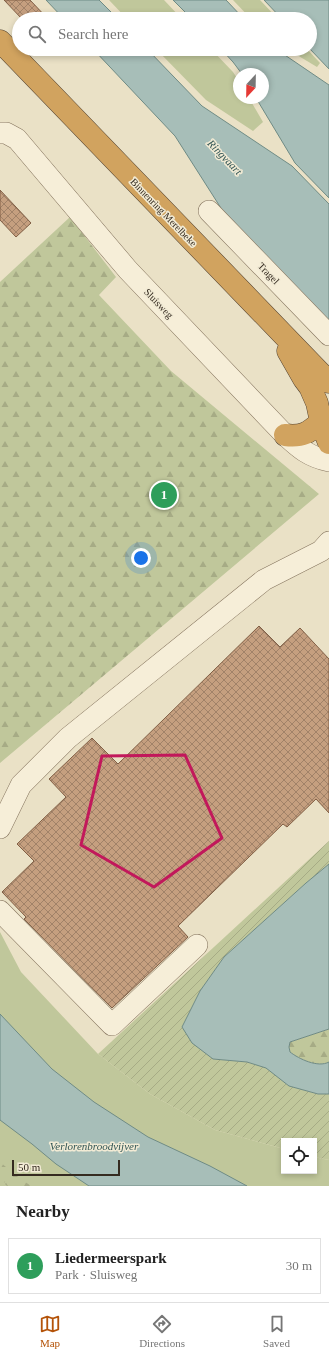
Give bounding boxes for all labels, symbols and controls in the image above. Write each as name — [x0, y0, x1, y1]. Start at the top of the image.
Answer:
search box — [12, 12, 317, 56]
icon: search — [26, 23, 48, 45]
text: Search here — [58, 26, 128, 42]
north arrow — [233, 68, 269, 104]
water label: Ringvaart — [205, 136, 245, 178]
street label: Binnenring Merelbeke — [128, 176, 199, 249]
street label: Tragel — [256, 260, 282, 287]
street label: Sluisweg — [142, 286, 175, 320]
pin: 1 — [151, 480, 177, 510]
your location — [131, 548, 151, 568]
map controls — [281, 1138, 317, 1174]
button: locate — [281, 1138, 317, 1174]
water label: Verlorenbroodvijver — [50, 1140, 139, 1152]
scale bar — [12, 1158, 120, 1177]
text: 50 m — [18, 1161, 40, 1173]
text: Nearby — [16, 1202, 70, 1221]
text: Liedermeerspark — [55, 1250, 167, 1266]
text: 1 — [27, 1258, 33, 1273]
text: 30 m — [286, 1258, 312, 1273]
text: Park · Sluisweg — [55, 1267, 137, 1282]
tab: Map — [39, 1313, 61, 1349]
tab: Directions — [139, 1313, 185, 1349]
tab: Saved — [263, 1313, 290, 1349]

